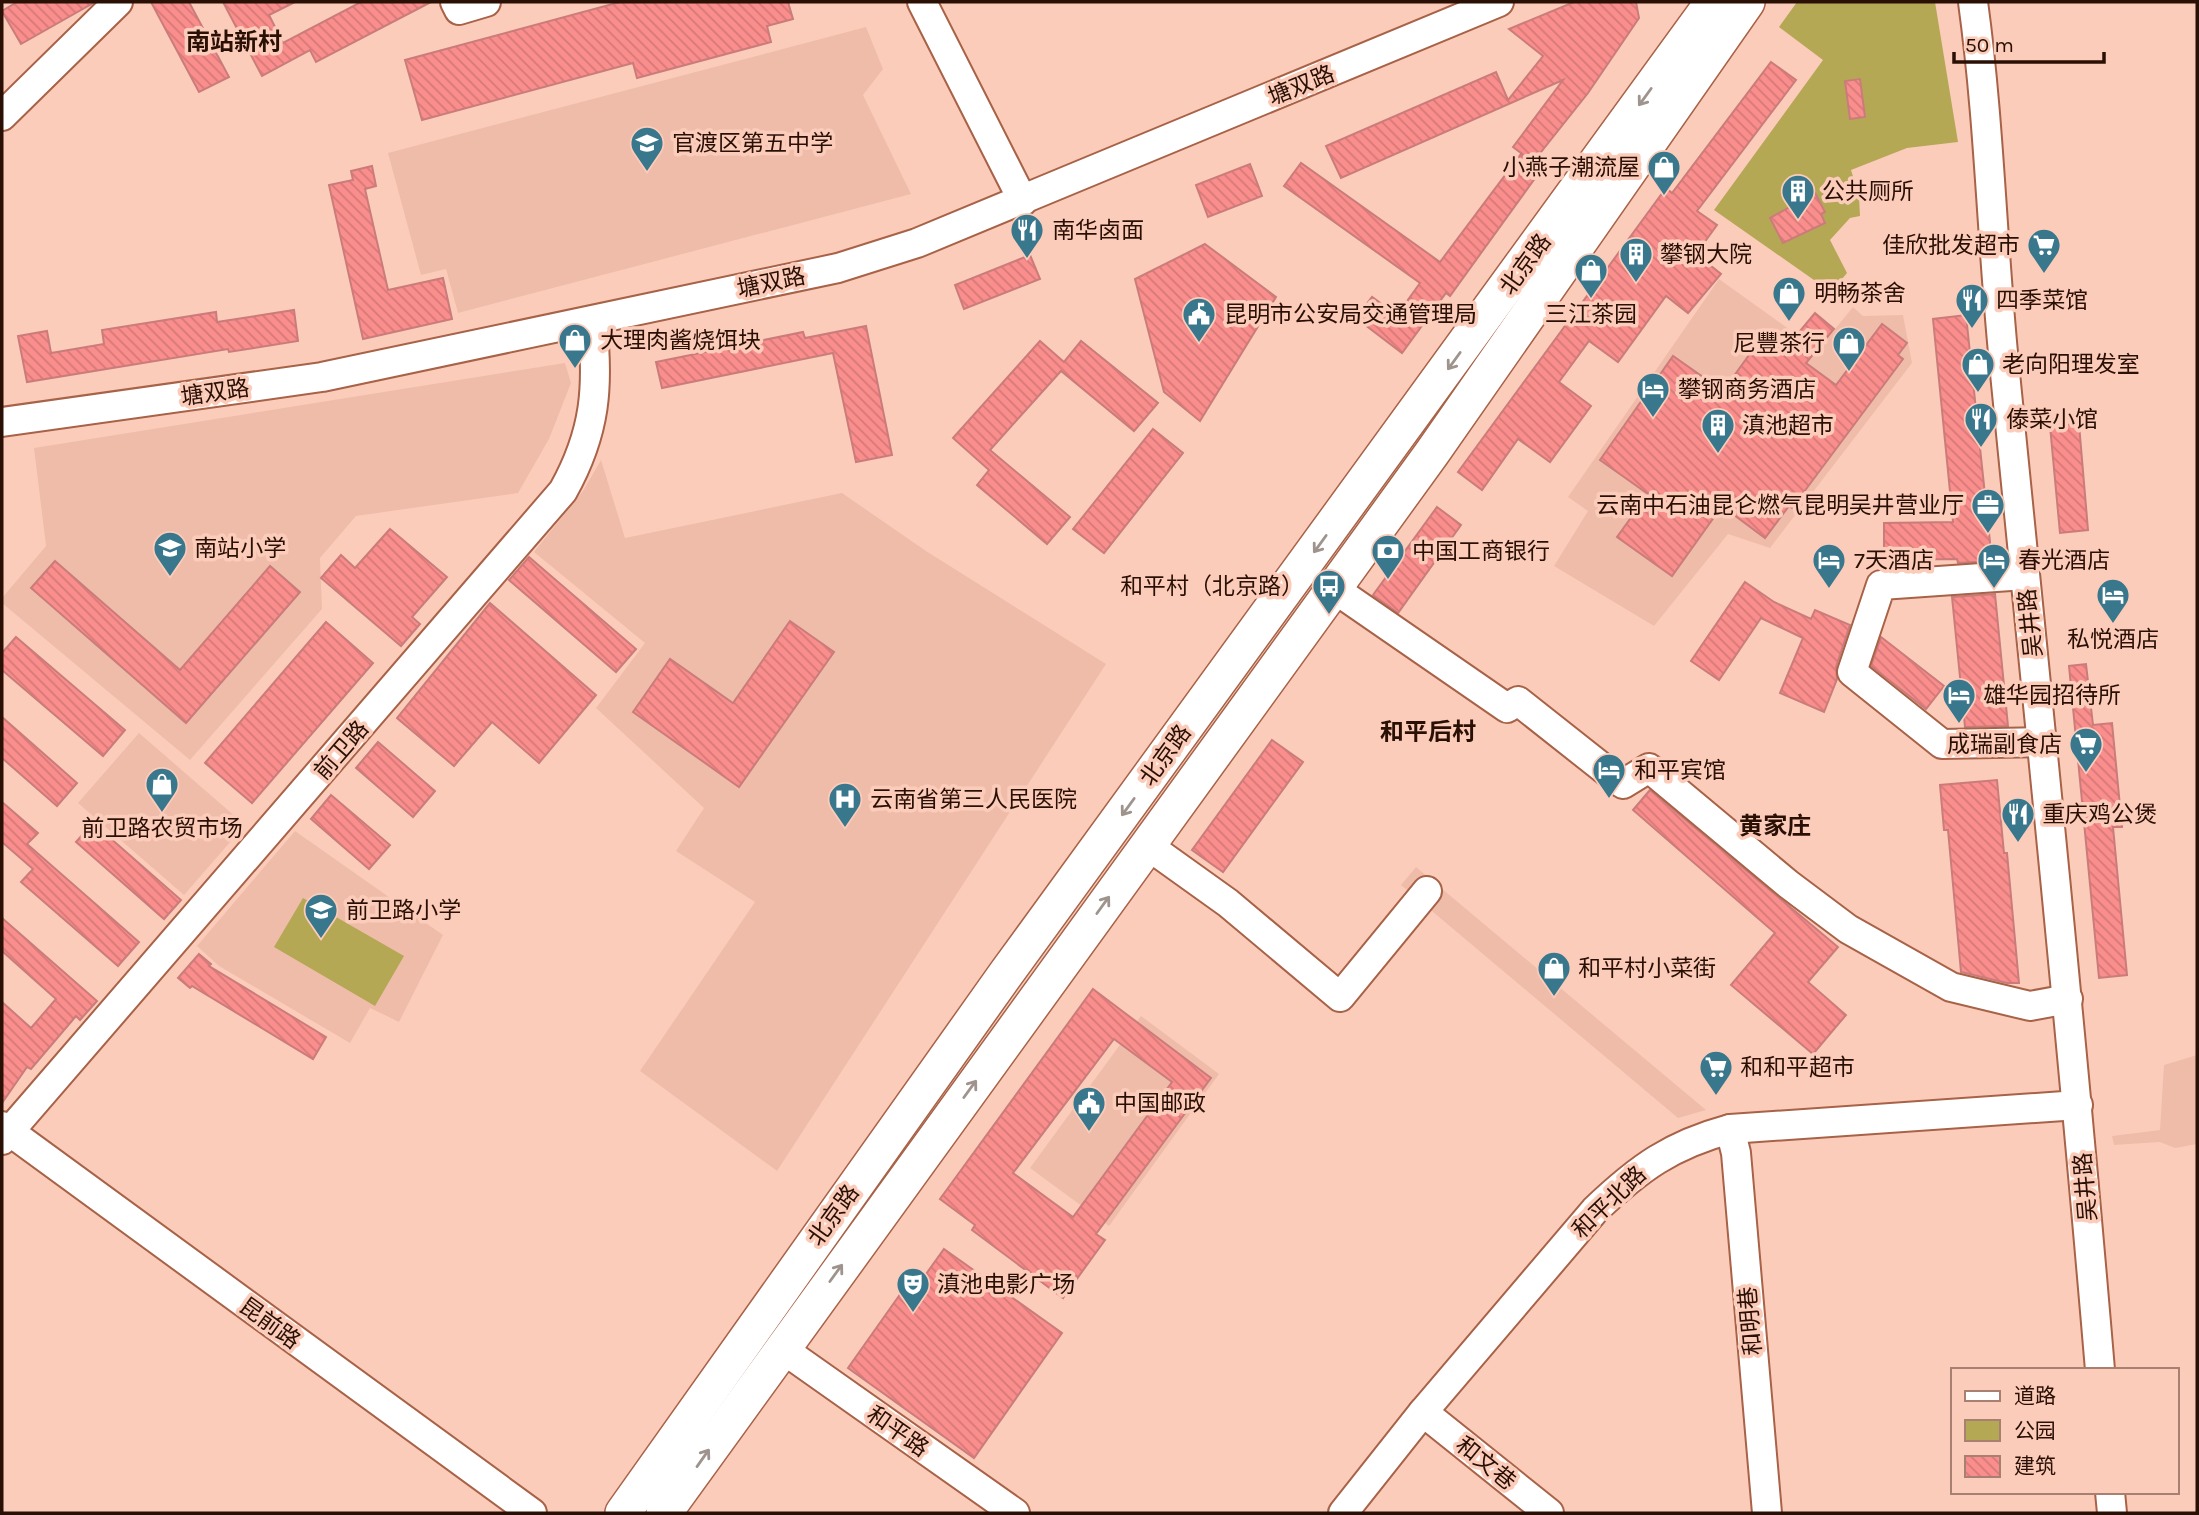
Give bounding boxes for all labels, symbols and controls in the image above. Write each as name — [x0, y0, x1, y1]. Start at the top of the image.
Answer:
scale bar — [1954, 21, 2104, 65]
district label: 南站新村 — [186, 28, 282, 56]
text: 50 m — [1965, 33, 2014, 57]
street label: 塘双路 — [1264, 60, 1338, 111]
one-way arrow — [1638, 87, 1652, 106]
school or university icon: 官渡区第五中学 — [628, 124, 666, 173]
place label: 官渡区第五中学 — [672, 130, 833, 157]
shop icon: 小燕子潮流屋 — [1645, 148, 1683, 197]
place label: 小燕子潮流屋 — [1502, 154, 1640, 181]
building icon: 公共厕所 — [1779, 172, 1817, 221]
place label: 公共厕所 — [1822, 178, 1914, 205]
restaurant icon: 南华卤面 — [1008, 211, 1046, 260]
place label: 南华卤面 — [1052, 217, 1144, 244]
supermarket icon: 佳欣批发超市 — [2025, 226, 2063, 275]
street label: 北京路 — [1494, 228, 1557, 300]
place label: 佳欣批发超市 — [1882, 232, 2020, 259]
building icon: 攀钢大院 — [1617, 235, 1655, 284]
place label: 攀钢大院 — [1660, 241, 1752, 268]
shop icon: 三江茶园 — [1572, 251, 1610, 300]
street label: 塘双路 — [735, 262, 808, 303]
shop icon: 明畅茶舍 — [1770, 274, 1808, 323]
place label: 明畅茶舍 — [1814, 280, 1906, 307]
restaurant icon: 四季菜馆 — [1953, 281, 1991, 330]
place label: 四季菜馆 — [1996, 287, 2088, 314]
public building icon: 昆明市公安局交通管理局 — [1180, 295, 1218, 344]
place label: 昆明市公安局交通管理局 — [1224, 301, 1477, 328]
place label: 三江茶园 — [1545, 301, 1637, 328]
shop icon: 大理肉酱烧饵块 — [556, 321, 594, 370]
shop icon: 尼豐茶行 — [1830, 324, 1868, 373]
place label: 大理肉酱烧饵块 — [600, 327, 761, 354]
place label: 尼豐茶行 — [1733, 330, 1825, 357]
shop icon: 老向阳理发室 — [1959, 345, 1997, 394]
one-way arrow — [1447, 351, 1462, 370]
place label: 老向阳理发室 — [2002, 351, 2140, 378]
hotel icon: 攀钢商务酒店 — [1634, 370, 1672, 419]
street label: 塘双路 — [179, 374, 251, 411]
place label: 攀钢商务酒店 — [1678, 376, 1816, 403]
restaurant icon: 傣菜小馆 — [1962, 400, 2000, 449]
building icon: 滇池超市 — [1699, 406, 1737, 455]
place label: 傣菜小馆 — [2006, 406, 2098, 433]
place label: 滇池超市 — [1742, 412, 1834, 439]
office icon: 云南中石油昆仑燃气昆明吴井营业厅 — [1969, 486, 2007, 535]
place label: 云南中石油昆仑燃气昆明吴井营业厅 — [1596, 492, 1964, 519]
school or university icon: 南站小学 — [151, 529, 189, 578]
bank icon: 中国工商银行 — [1369, 532, 1407, 581]
place label: 南站小学 — [194, 535, 286, 562]
one-way arrow — [1313, 535, 1328, 554]
place label: 中国工商银行 — [1412, 538, 1550, 565]
hotel icon: 7天酒店 — [1810, 541, 1848, 590]
hotel icon: 春光酒店 — [1975, 541, 2013, 590]
place label: 7天酒店 — [1854, 547, 1934, 574]
place label: 春光酒店 — [2018, 547, 2110, 574]
bus stop icon: 和平村（北京路） — [1310, 567, 1348, 616]
place label: 和平村（北京路） — [1120, 573, 1304, 600]
hotel icon: 私悦酒店 — [2094, 576, 2132, 625]
street label: 吴井路 — [2013, 587, 2048, 659]
place label: 私悦酒店 — [2067, 626, 2159, 653]
hotel icon: 雄华园招待所 — [1940, 676, 1978, 725]
place label: 雄华园招待所 — [1983, 682, 2121, 709]
street label: 前卫路 — [309, 715, 374, 785]
district label: 和平后村 — [1380, 718, 1476, 746]
street label: 北京路 — [1134, 719, 1197, 791]
supermarket icon: 成瑞副食店 — [2067, 725, 2105, 774]
place label: 成瑞副食店 — [1947, 731, 2062, 758]
hotel icon: 和平宾馆 — [1590, 751, 1628, 800]
place label: 和平宾馆 — [1634, 757, 1726, 784]
shop icon: 前卫路农贸市场 — [143, 765, 181, 814]
hospital icon: 云南省第三人民医院 — [826, 780, 864, 829]
place label: 云南省第三人民医院 — [870, 786, 1077, 813]
restaurant icon: 重庆鸡公煲 — [1999, 795, 2037, 844]
one-way arrow — [1121, 797, 1135, 816]
place label: 重庆鸡公煲 — [2042, 801, 2157, 828]
district label: 黄家庄 — [1739, 812, 1811, 840]
place label: 前卫路农贸市场 — [82, 815, 243, 842]
school or university icon: 前卫路小学 — [302, 891, 340, 940]
one-way arrow — [1096, 896, 1111, 915]
place label: 前卫路小学 — [346, 897, 461, 924]
shop icon: 和平村小菜街 — [1535, 949, 1573, 998]
place label: 和平村小菜街 — [1578, 955, 1716, 982]
supermarket icon: 和和平超市 — [1697, 1048, 1735, 1097]
place label: 和和平超市 — [1740, 1054, 1855, 1081]
one-way arrow — [962, 1080, 977, 1099]
public building icon: 中国邮政 — [1070, 1084, 1108, 1133]
place label: 中国邮政 — [1114, 1090, 1206, 1117]
street label: 吴井路 — [2069, 1151, 2102, 1223]
street label: 和平北路 — [1567, 1161, 1652, 1244]
street label: 北京路 — [802, 1179, 865, 1251]
one-way arrow — [829, 1264, 843, 1283]
theatre icon: 滇池电影广场 — [894, 1265, 932, 1314]
place label: 滇池电影广场 — [937, 1271, 1075, 1298]
street label: 和明巷 — [1734, 1285, 1767, 1357]
street label: 昆前路 — [234, 1292, 306, 1355]
legend — [1951, 1368, 2178, 1494]
text: 道路 — [2014, 1384, 2056, 1408]
street label: 和平路 — [862, 1401, 934, 1462]
text: 公园 — [2014, 1419, 2056, 1443]
street label: 和文巷 — [1450, 1431, 1521, 1496]
one-way arrow — [696, 1449, 710, 1468]
text: 建筑 — [2014, 1454, 2056, 1478]

